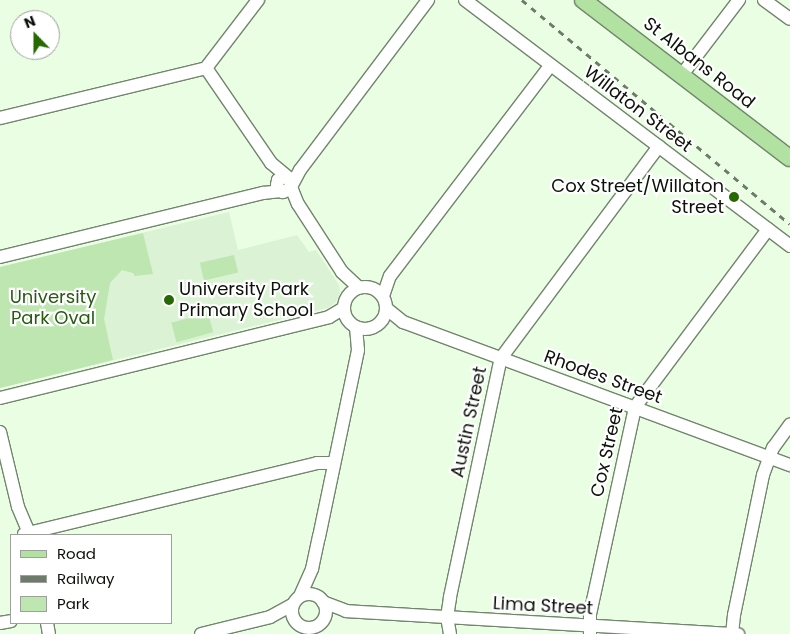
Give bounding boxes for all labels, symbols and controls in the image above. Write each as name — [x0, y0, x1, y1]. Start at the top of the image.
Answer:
north arrow — [10, 10, 60, 60]
text: N — [21, 11, 38, 33]
street label: St Albans Road — [639, 13, 759, 113]
street label: Willaton Street — [580, 61, 696, 157]
place label: Cox Street/Willaton Street — [551, 176, 724, 218]
marker: Cox Street/Willaton Street — [728, 191, 740, 203]
place label: University Park Primary School — [179, 279, 313, 322]
park label: University Park Oval — [10, 287, 96, 330]
marker: University Park Primary School — [163, 294, 175, 306]
street label: Rhodes Street — [541, 346, 665, 408]
street label: Austin Street — [447, 364, 491, 480]
street label: Cox Street — [586, 405, 628, 499]
legend — [10, 534, 172, 624]
text: Road — [57, 543, 96, 564]
text: Railway — [57, 568, 115, 589]
text: Park — [57, 593, 89, 614]
street label: Lima Street — [492, 593, 594, 619]

